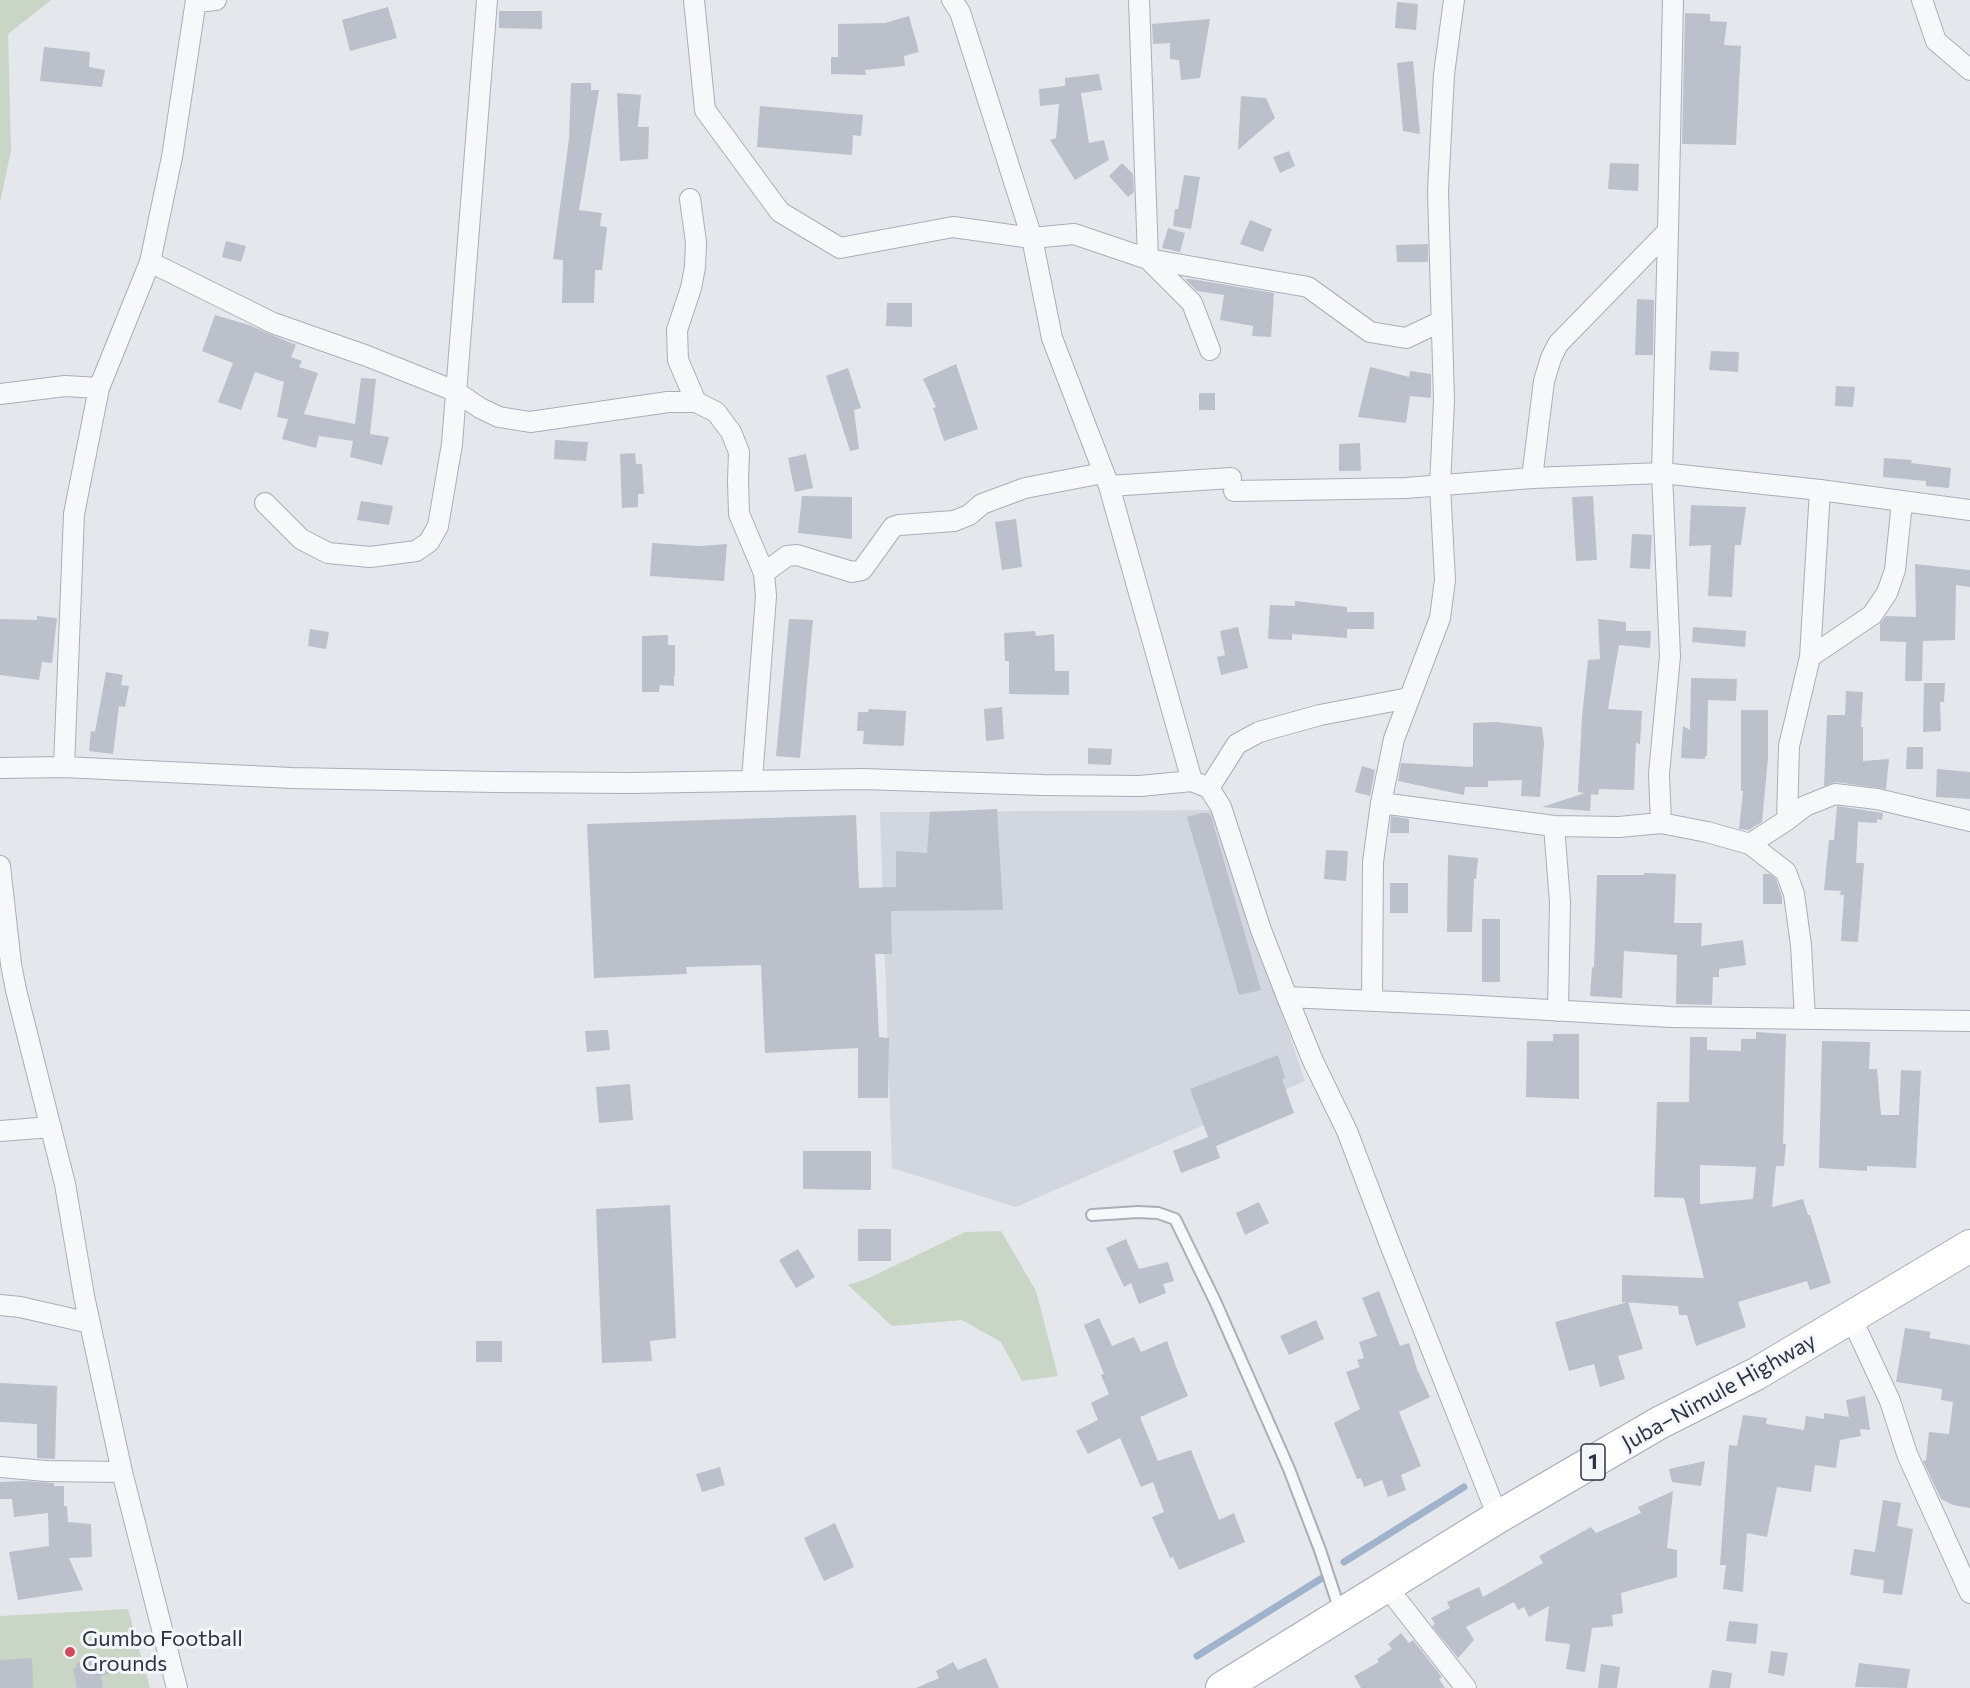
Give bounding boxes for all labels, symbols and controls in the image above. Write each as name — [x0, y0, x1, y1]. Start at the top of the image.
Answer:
street label: Juba–Nimule Highway — [1617, 1328, 1821, 1456]
road number: 1 — [1581, 1444, 1605, 1480]
place label: Gumbo Football Grounds — [82, 1626, 243, 1678]
marker: Gumbo Football Grounds — [63, 1645, 77, 1659]

